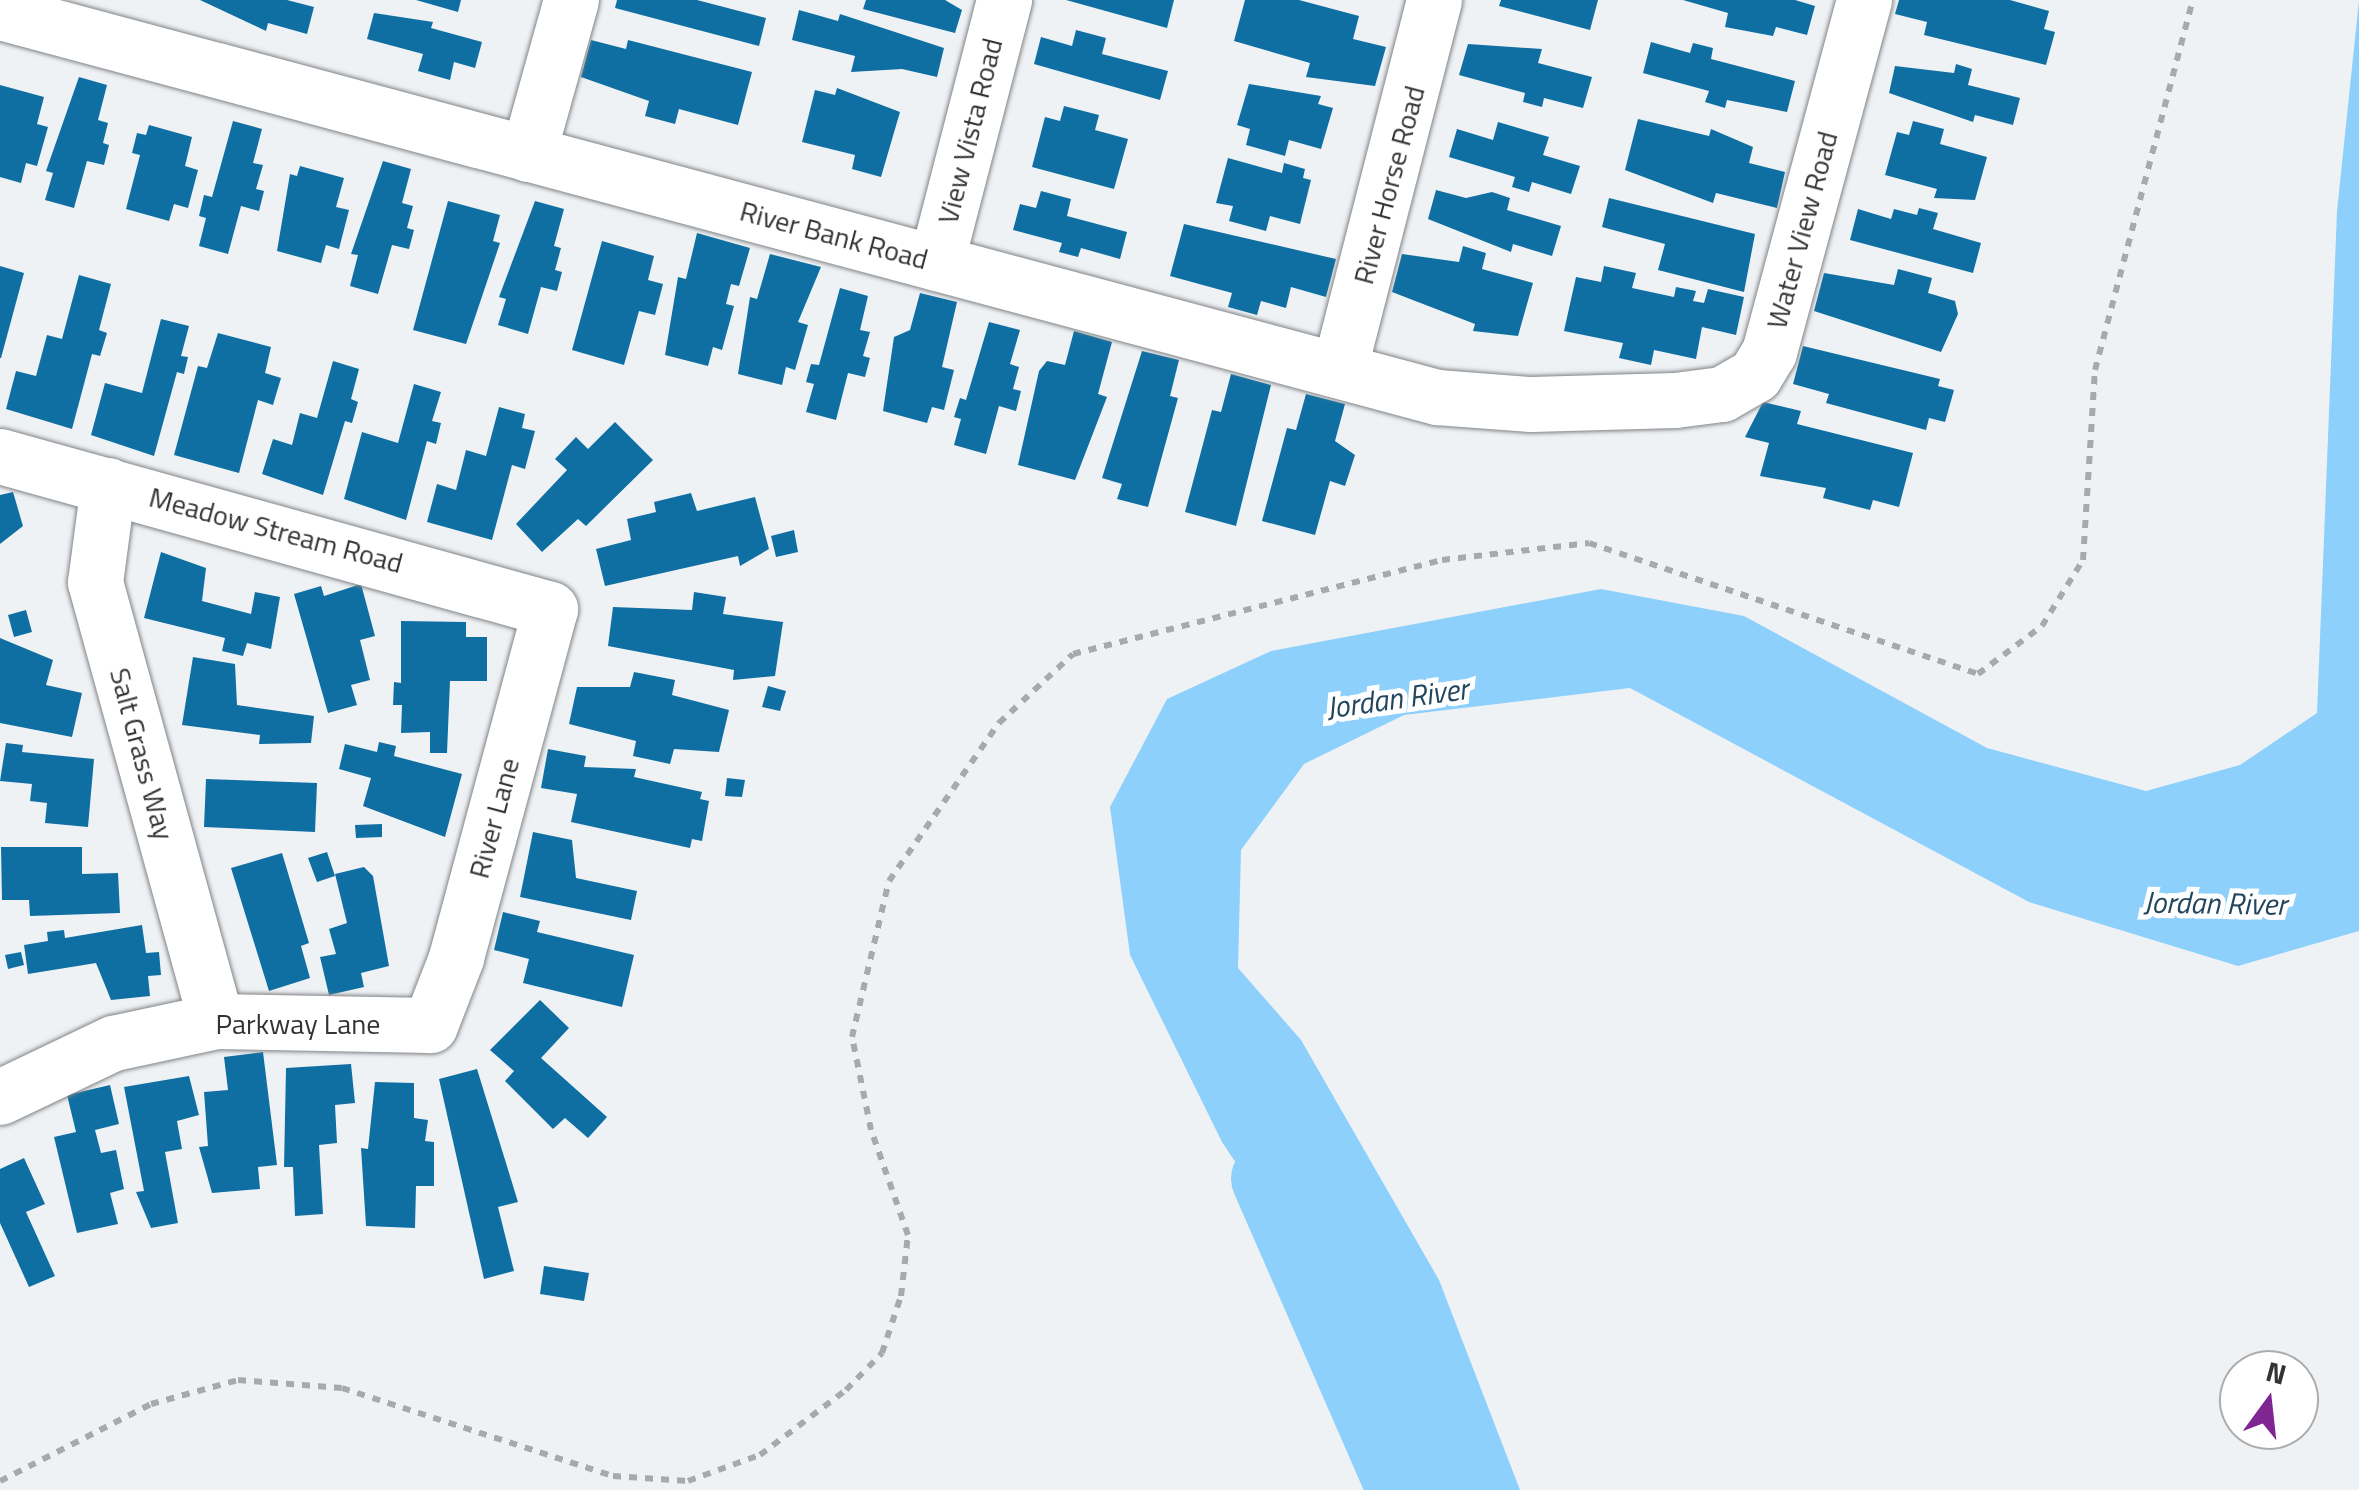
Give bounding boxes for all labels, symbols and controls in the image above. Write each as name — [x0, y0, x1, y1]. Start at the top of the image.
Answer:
street label: View Vista Road — [931, 35, 1009, 227]
street label: River Horse Road — [1346, 82, 1432, 288]
street label: Water View Road — [1760, 128, 1844, 332]
street label: River Bank Road — [736, 194, 932, 276]
street label: Meadow Stream Road — [146, 480, 406, 580]
street label: Salt Grass Way — [103, 664, 181, 844]
water label: Jordan River — [1324, 670, 1470, 726]
street label: River Lane — [462, 754, 526, 882]
water label: Jordan River — [2143, 884, 2287, 922]
street label: Parkway Lane — [216, 1007, 380, 1041]
text: N — [2261, 1349, 2291, 1396]
north arrow — [2219, 1350, 2319, 1450]

